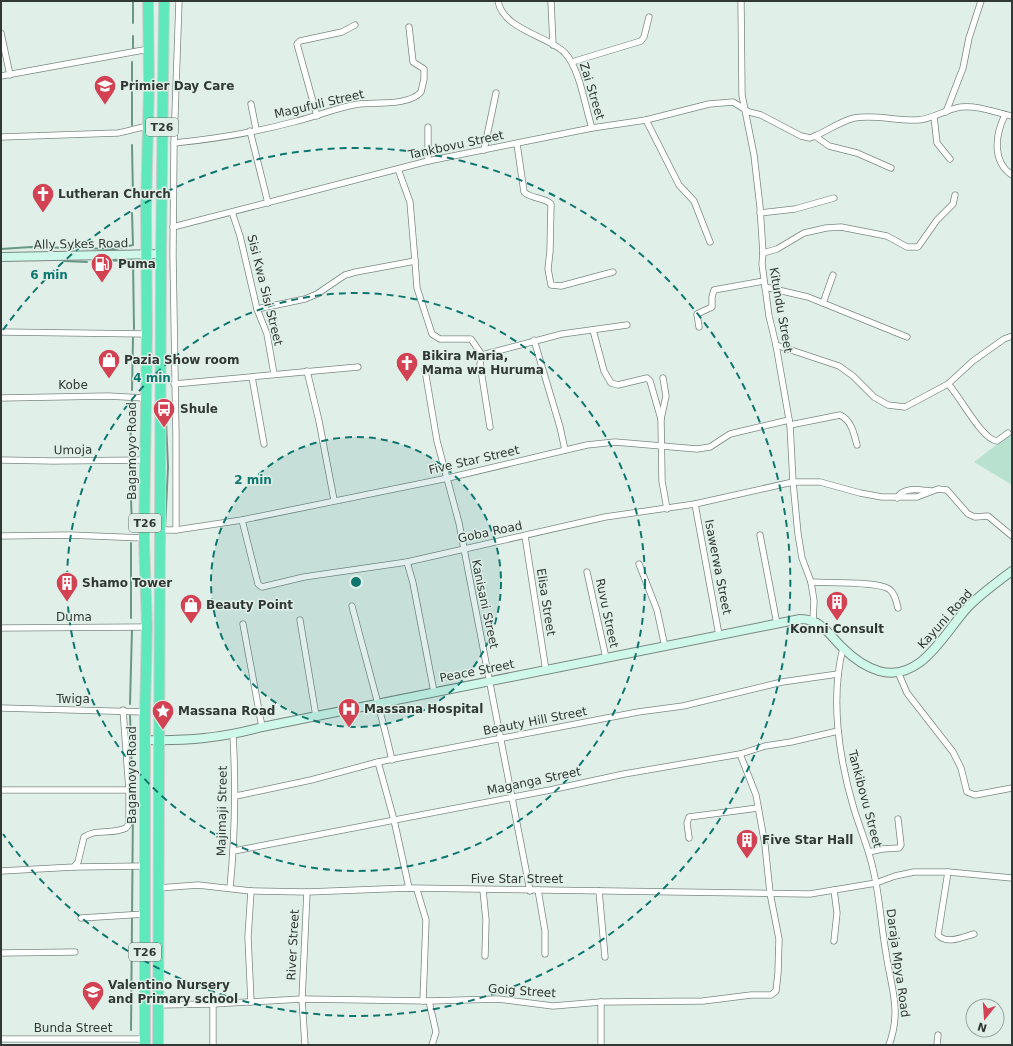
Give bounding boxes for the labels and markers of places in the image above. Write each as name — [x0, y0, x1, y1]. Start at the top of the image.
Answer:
school or university icon: Primier Day Care — [92, 73, 118, 106]
place label: Primier Day Care — [120, 79, 234, 93]
church icon: Lutheran Church — [30, 181, 56, 214]
place label: Lutheran Church — [58, 187, 171, 201]
fuel station icon: Puma — [89, 251, 115, 284]
place label: Puma — [118, 257, 156, 271]
shop icon: Pazia Show room — [96, 347, 122, 380]
place label: Bikira Maria, Mama wa Huruma — [422, 349, 544, 377]
church icon: Bikira Maria, Mama wa Huruma — [394, 350, 420, 383]
place label: Pazia Show room — [124, 353, 240, 367]
bus stop icon: Shule — [151, 396, 177, 429]
place label: Shule — [180, 402, 218, 416]
building icon: Shamo Tower — [54, 570, 80, 603]
centre of rings — [349, 575, 363, 589]
place label: Shamo Tower — [82, 576, 172, 590]
building icon: Konni Consult — [824, 589, 850, 622]
shop icon: Beauty Point — [178, 592, 204, 625]
place label: Beauty Point — [206, 598, 293, 612]
place label: Konni Consult — [790, 622, 884, 636]
hospital icon: Massana Hospital — [336, 696, 362, 729]
place icon: Massana Road — [150, 698, 176, 731]
place label: Massana Hospital — [364, 702, 483, 716]
place label: Massana Road — [178, 704, 275, 718]
building icon: Five Star Hall — [734, 827, 760, 860]
place label: Five Star Hall — [762, 833, 853, 847]
place label: Valentino Nursery and Primary school — [108, 978, 238, 1006]
school or university icon: Valentino Nursery and Primary school — [80, 979, 106, 1012]

